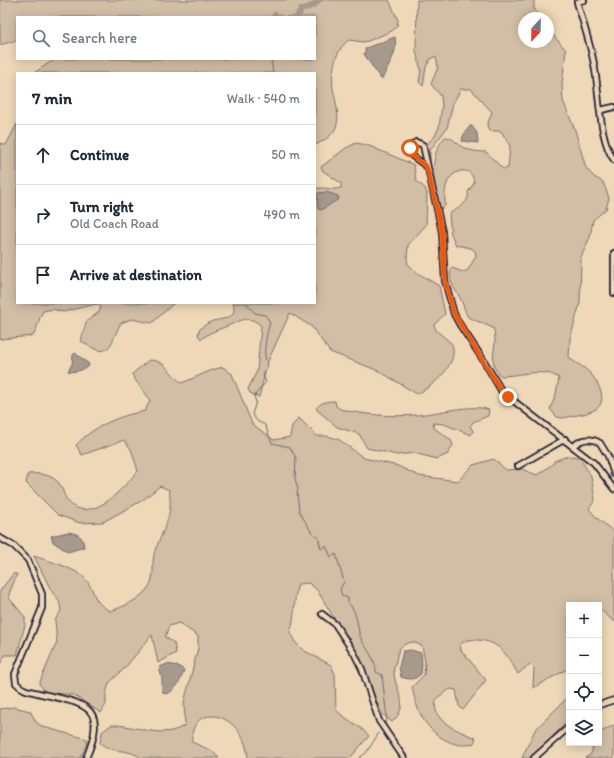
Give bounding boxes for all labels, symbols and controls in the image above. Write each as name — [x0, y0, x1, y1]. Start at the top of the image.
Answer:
north arrow — [518, 12, 554, 48]
search box — [16, 16, 316, 60]
icon: search — [30, 27, 52, 49]
text: Search here — [62, 29, 137, 47]
text: 7 min — [32, 88, 72, 108]
text: Walk · 540 m — [227, 91, 300, 106]
route start — [401, 139, 419, 157]
icon: ahead — [32, 144, 54, 166]
text: Continue — [70, 146, 129, 164]
text: 50 m — [271, 147, 300, 162]
text: Turn right — [70, 198, 134, 216]
icon: right — [32, 204, 54, 226]
text: 490 m — [264, 207, 300, 222]
text: Old Coach Road — [70, 216, 159, 231]
icon: arrive — [32, 264, 54, 286]
text: Arrive at destination — [70, 266, 202, 284]
route end — [499, 388, 517, 406]
map controls — [566, 602, 602, 746]
button: + — [566, 602, 602, 638]
button: − — [566, 638, 602, 674]
button: locate — [566, 674, 602, 710]
button: layers — [566, 710, 602, 746]

